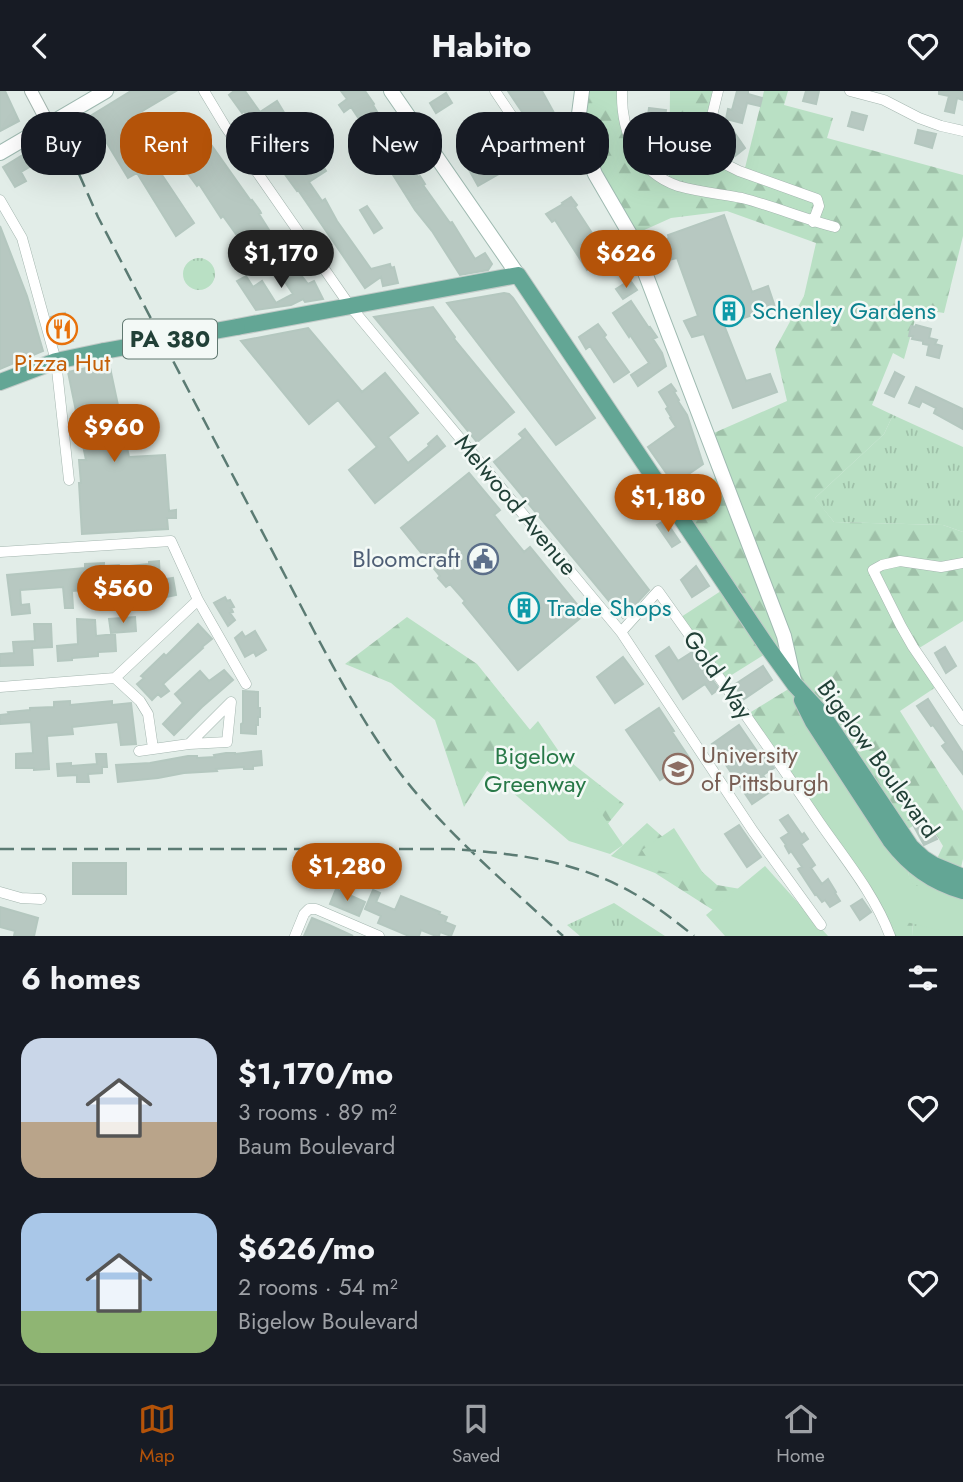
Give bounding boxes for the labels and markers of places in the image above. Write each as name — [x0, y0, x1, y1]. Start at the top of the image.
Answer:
pin: $1,170 — [224, 231, 338, 290]
pin: $626 — [585, 231, 667, 290]
place label: Schenley Gardens — [752, 293, 936, 328]
building icon: Schenley Gardens — [712, 294, 746, 328]
restaurant icon: Pizza Hut — [45, 312, 79, 346]
place label: Pizza Hut — [14, 345, 110, 380]
pin: $960 — [73, 405, 155, 464]
pin: $1,180 — [611, 475, 725, 534]
place label: Bloomcraft — [352, 541, 460, 576]
public building icon: Bloomcraft — [466, 542, 500, 576]
pin: $560 — [82, 566, 164, 625]
place label: Trade Shops — [547, 590, 671, 625]
building icon: Trade Shops — [507, 591, 541, 625]
place label: University of Pittsburgh — [701, 737, 829, 800]
school or university icon: University of Pittsburgh — [661, 752, 695, 786]
pin: $1,280 — [290, 843, 404, 903]

